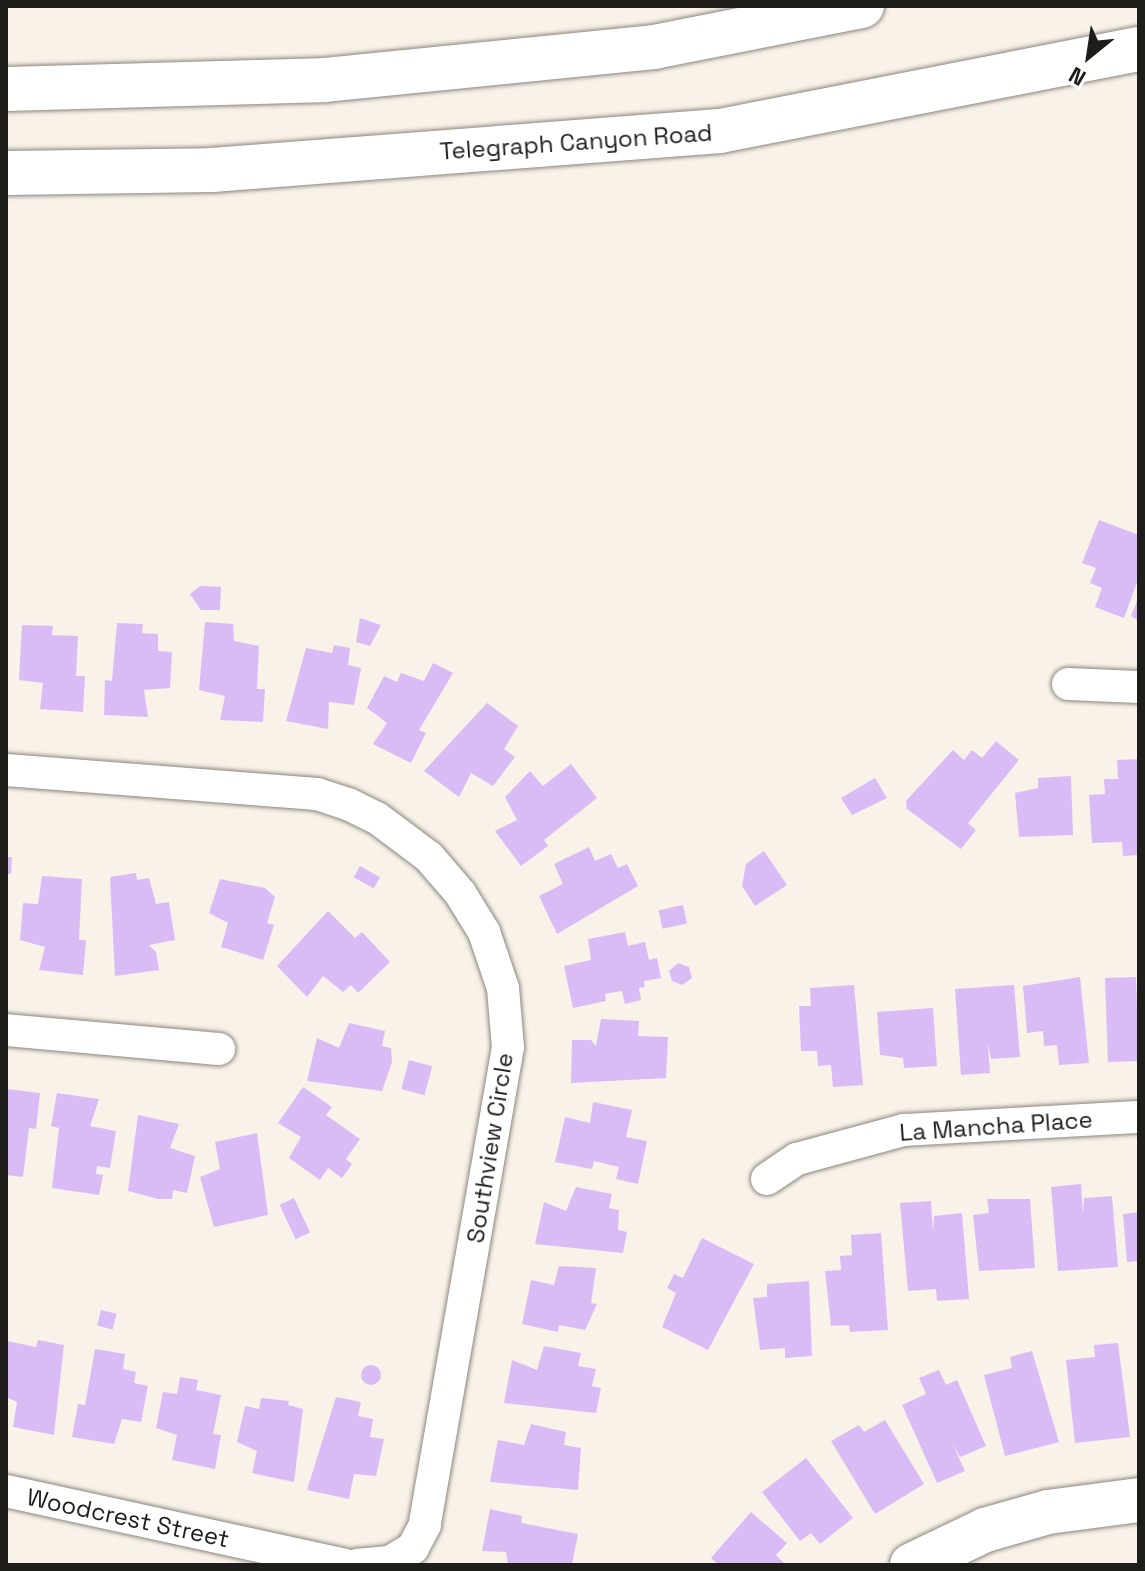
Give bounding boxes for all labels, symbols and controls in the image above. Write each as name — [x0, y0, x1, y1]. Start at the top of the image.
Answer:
north arrow — [1049, 16, 1129, 96]
text: N — [1064, 61, 1090, 93]
street label: Telegraph Canyon Road — [439, 118, 713, 166]
street label: Southview Circle — [461, 1051, 519, 1245]
street label: La Mancha Place — [898, 1105, 1094, 1147]
street label: Woodcrest Street — [24, 1483, 232, 1553]

